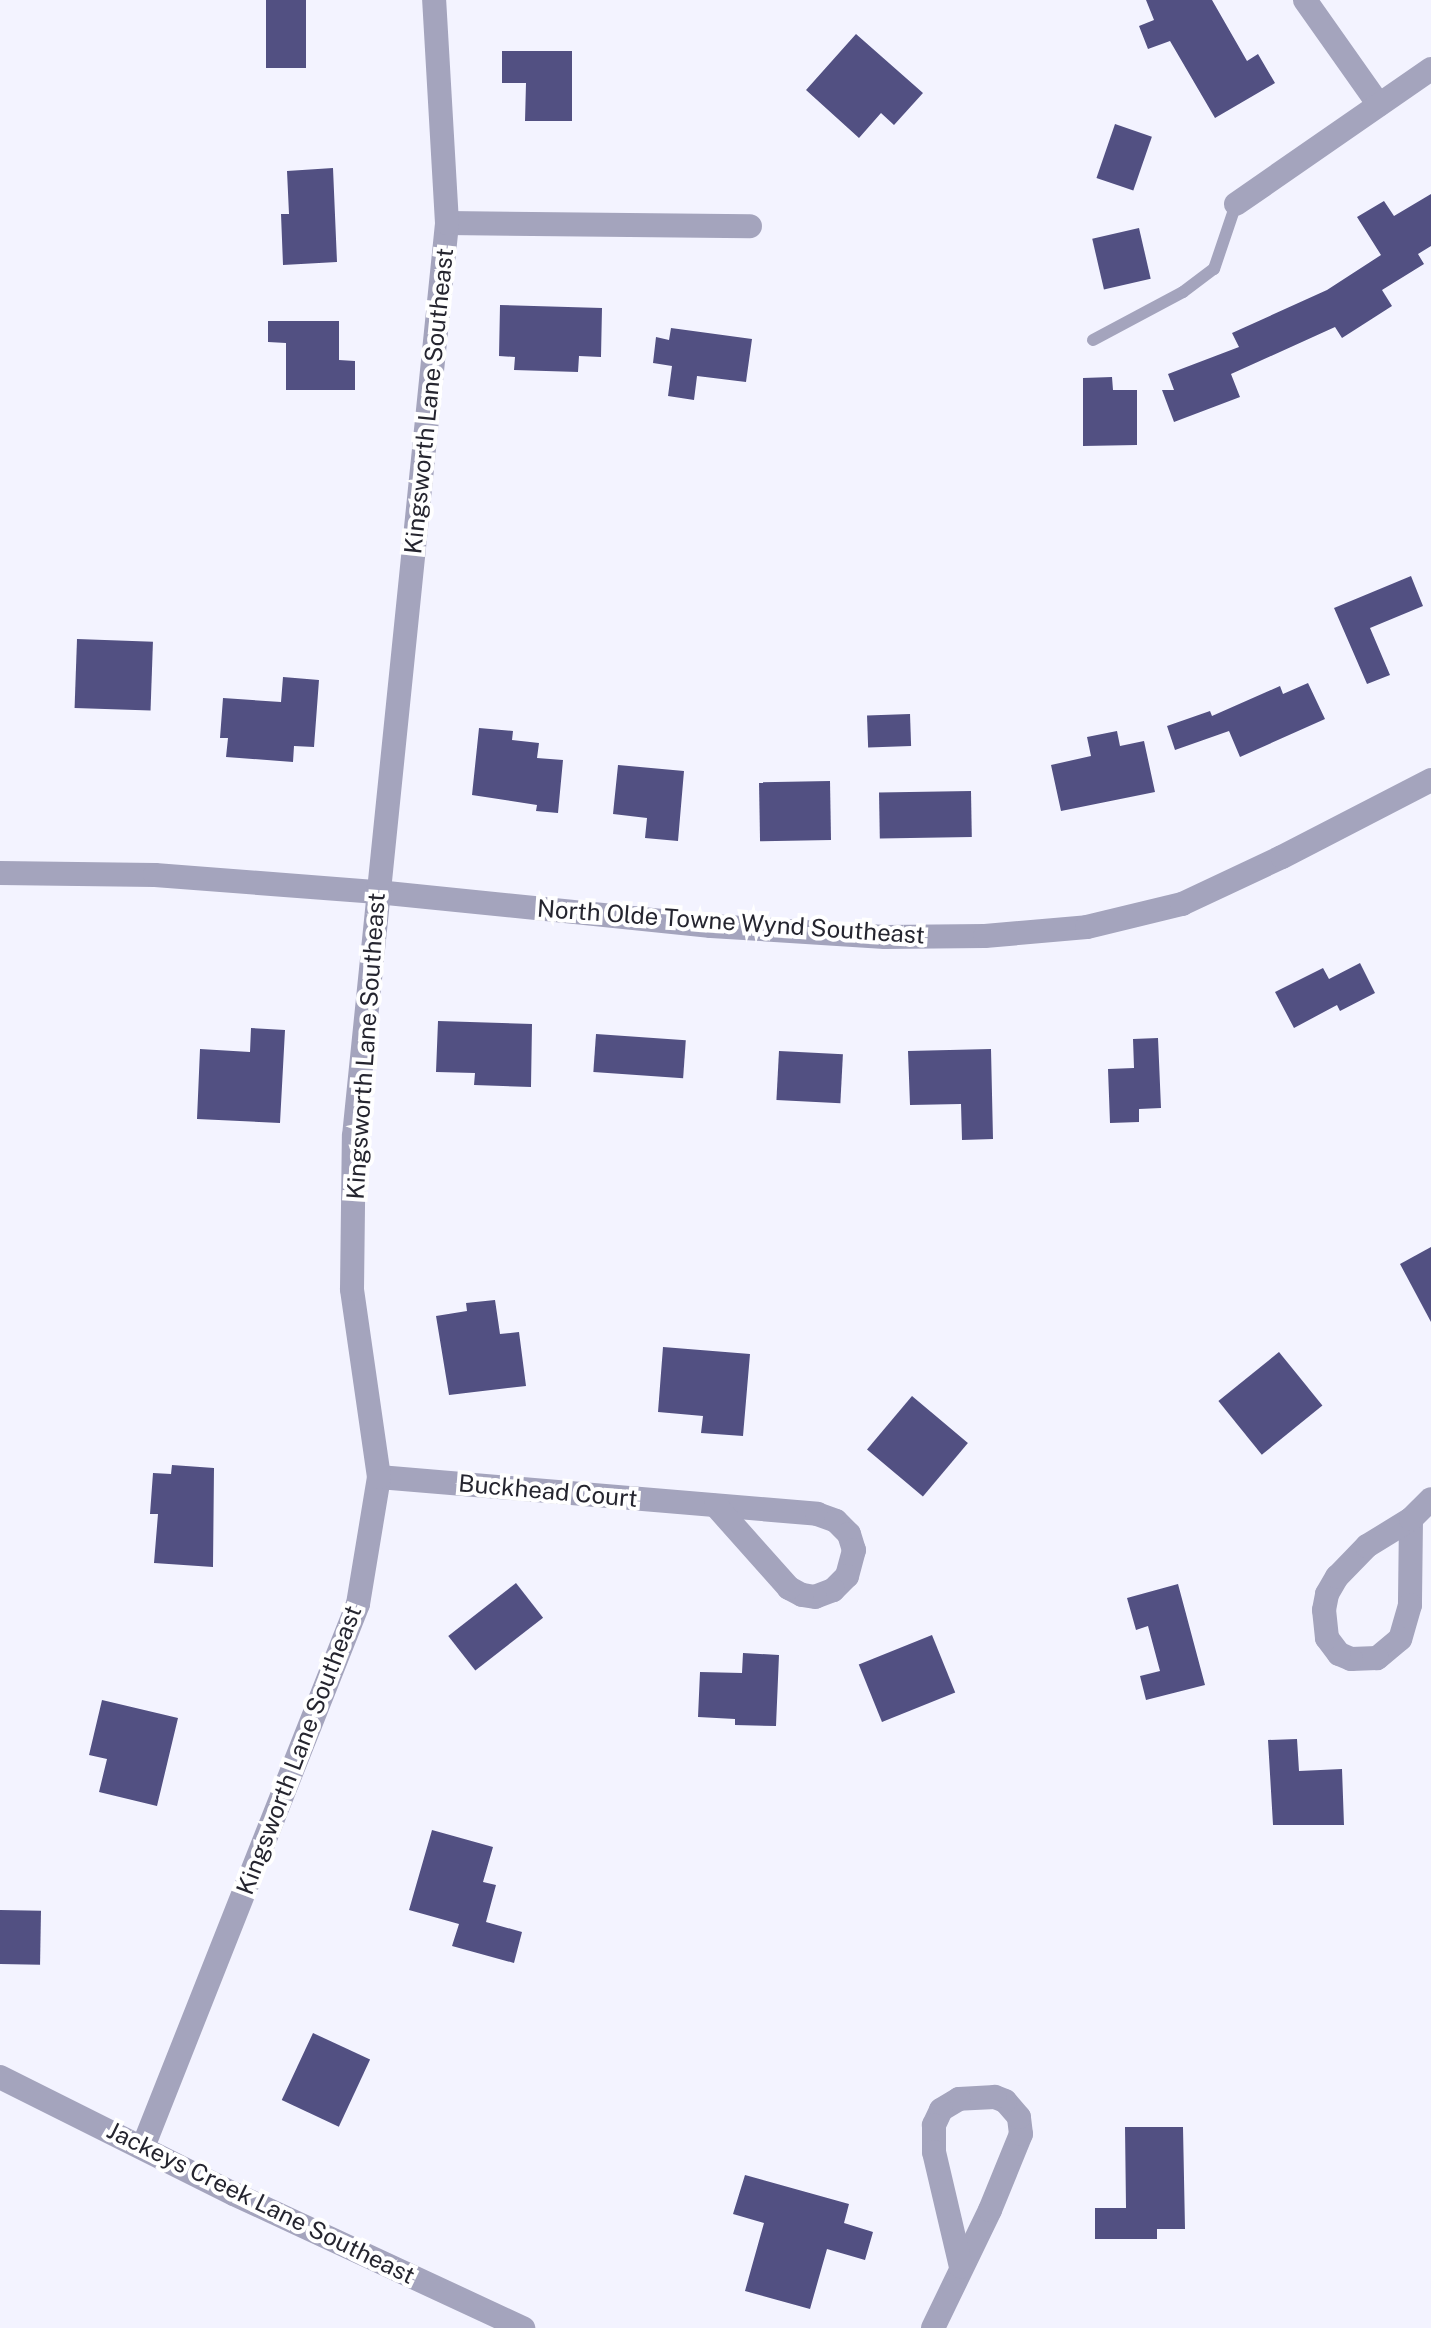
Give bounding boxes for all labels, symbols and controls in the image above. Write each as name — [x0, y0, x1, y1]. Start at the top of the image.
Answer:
street label: Kingsworth Lane Southeast — [399, 247, 459, 555]
street label: Kingsworth Lane Southeast — [341, 892, 391, 1200]
street label: North Olde Towne Wynd Southeast — [536, 894, 926, 950]
street label: Buckhead Court — [457, 1469, 639, 1513]
street label: Kingsworth Lane Southeast — [230, 1601, 368, 1899]
street label: Jackeys Creek Lane Southeast — [102, 2116, 420, 2290]

